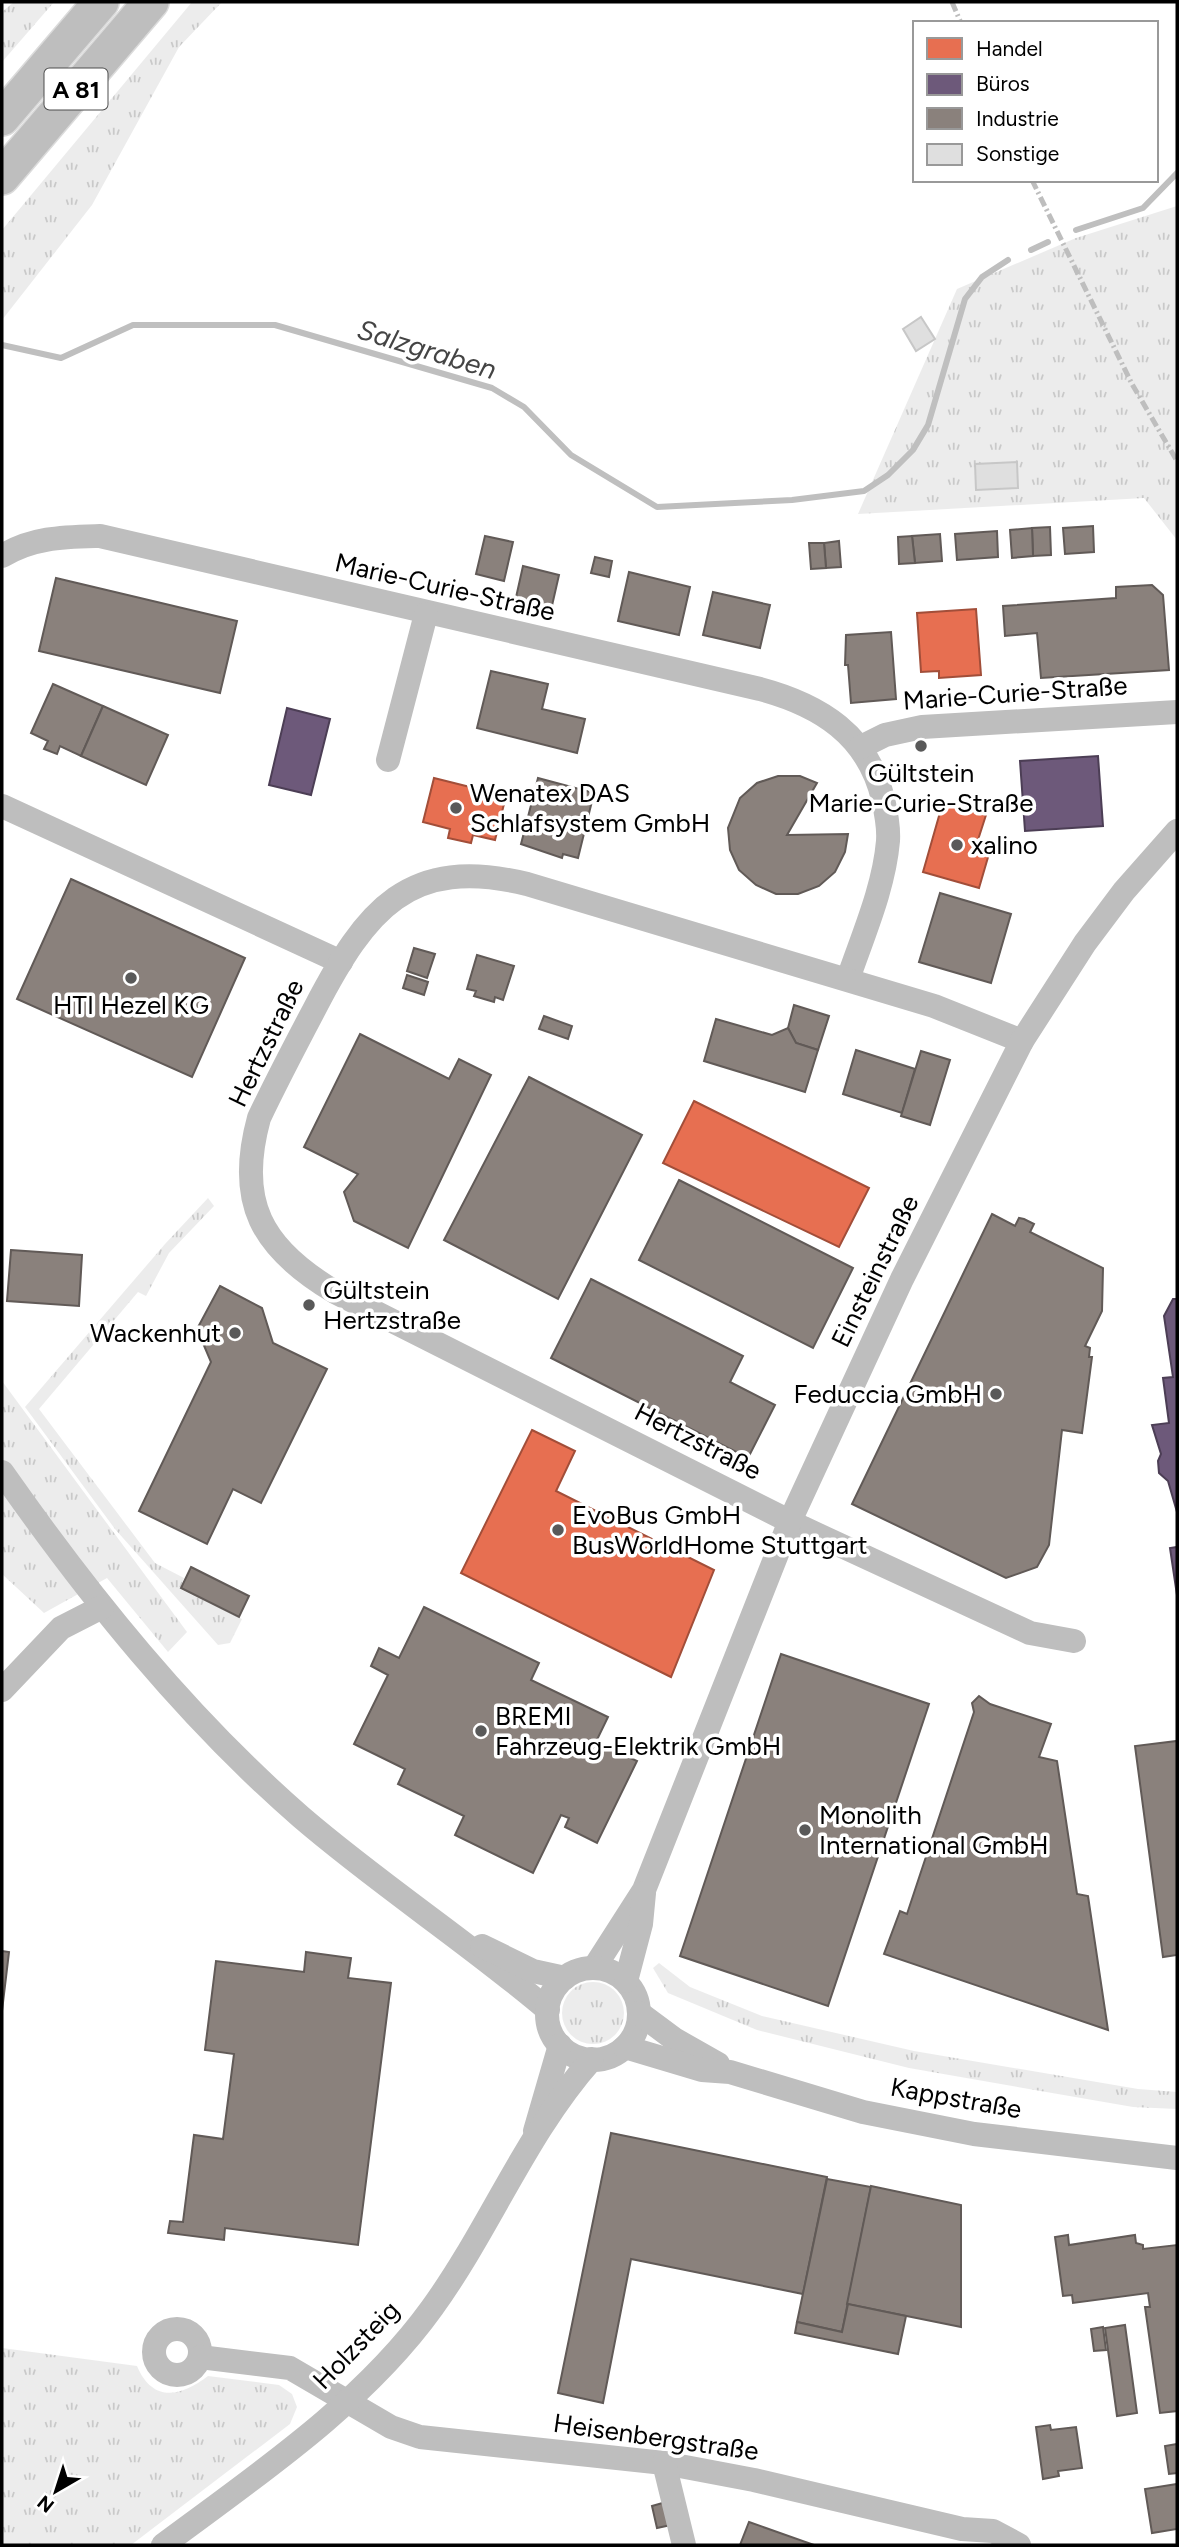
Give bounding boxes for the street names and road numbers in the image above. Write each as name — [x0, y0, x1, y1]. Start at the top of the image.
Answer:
road number: A 81 — [44, 68, 108, 110]
street label: Marie-Curie-Straße — [332, 546, 558, 628]
street label: Marie-Curie-Straße — [902, 669, 1128, 717]
street label: Hertzstraße — [221, 974, 311, 1112]
street label: Einsteinstraße — [824, 1190, 926, 1352]
street label: Hertzstraße — [629, 1395, 767, 1487]
street label: Kappstraße — [888, 2071, 1024, 2125]
street label: Holzsteig — [306, 2294, 406, 2396]
street label: Heisenbergstraße — [551, 2407, 761, 2467]

